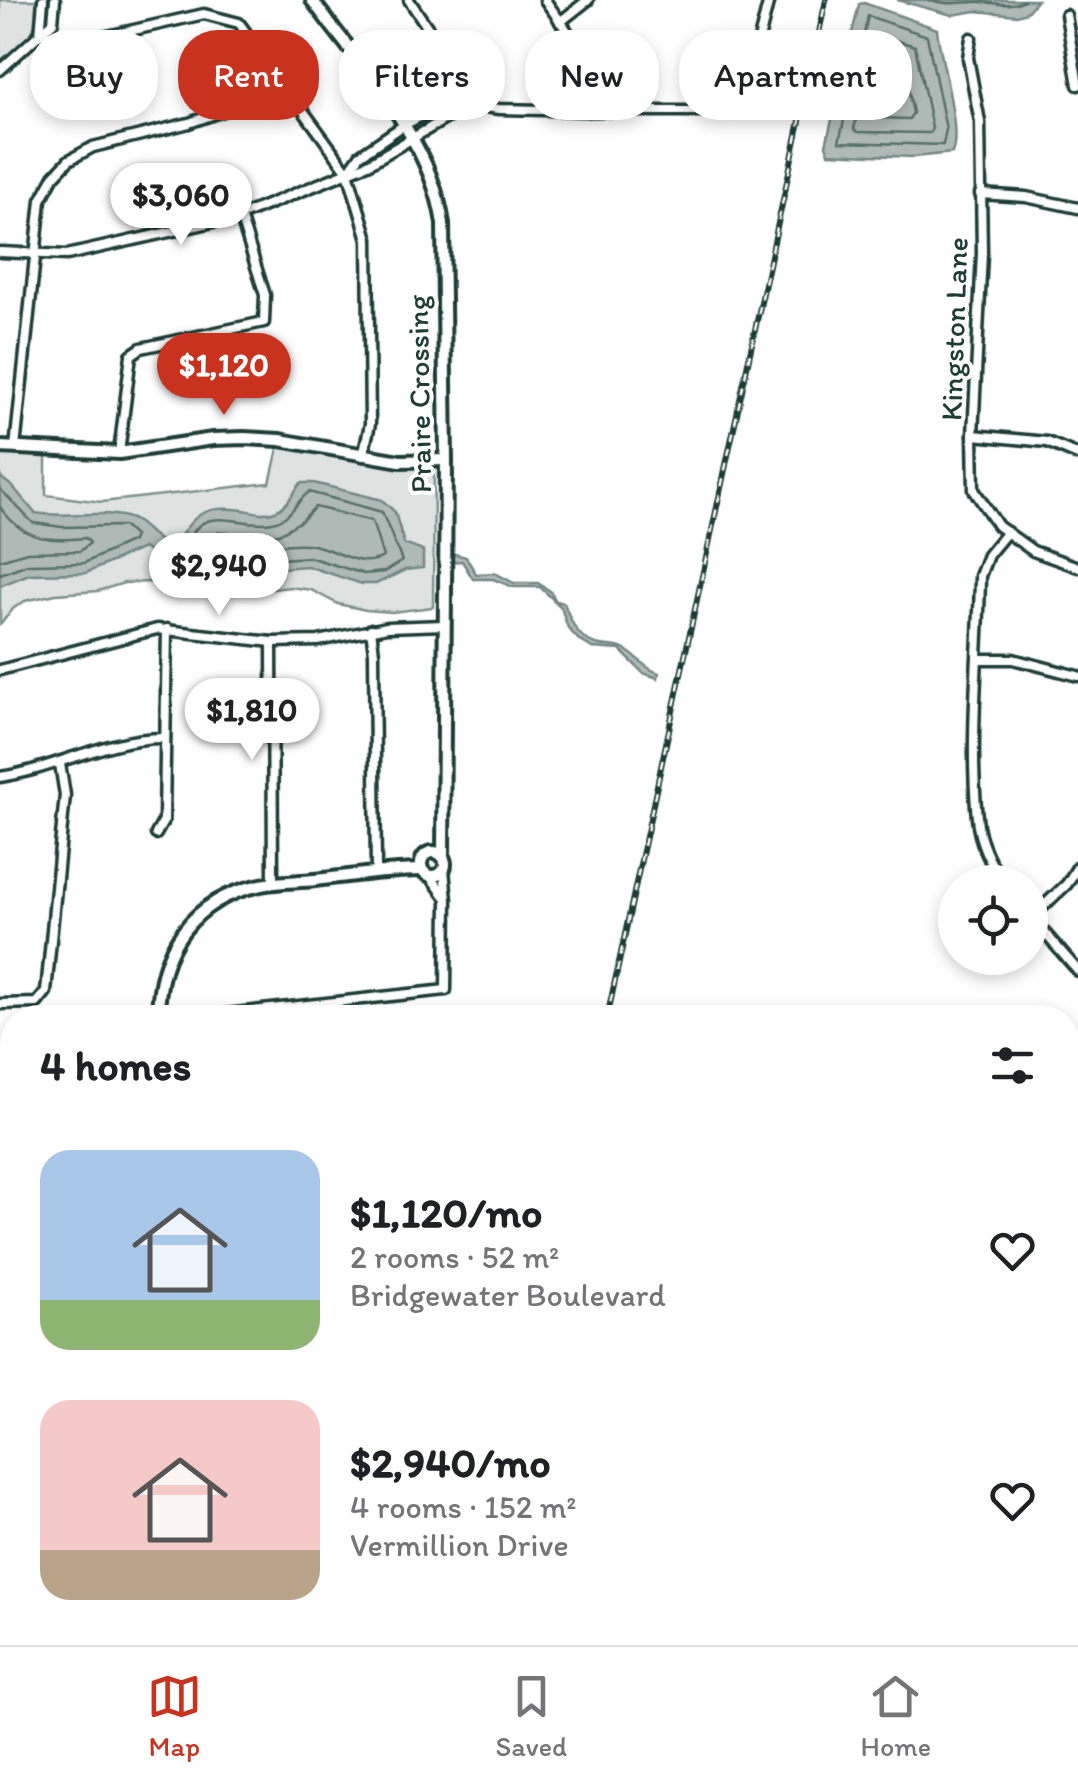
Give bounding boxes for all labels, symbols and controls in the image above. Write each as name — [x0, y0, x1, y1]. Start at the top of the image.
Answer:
chip: Buy — [30, 30, 158, 120]
chip: Rent — [178, 30, 319, 120]
chip: Filters — [339, 30, 505, 120]
chip: New — [525, 30, 659, 120]
chip: Apartment — [679, 30, 912, 120]
pin: $3,060 — [100, 163, 262, 248]
text: $3,060 — [132, 176, 230, 214]
street label: Kingston Lane — [932, 236, 976, 422]
street label: Praire Crossing — [399, 294, 439, 493]
pin: $1,120 — [143, 333, 305, 418]
text: $1,120 — [179, 346, 269, 384]
pin: $2,940 — [138, 533, 300, 618]
text: $2,940 — [171, 546, 267, 584]
pin: $1,810 — [171, 678, 333, 763]
text: $1,810 — [207, 691, 297, 729]
map controls — [938, 865, 1048, 975]
button: locate — [938, 865, 1048, 975]
icon: filters — [985, 1038, 1040, 1093]
text: 4 homes — [40, 1040, 191, 1091]
text: $1,120/mo — [350, 1187, 543, 1238]
icon: home — [120, 1190, 240, 1310]
icon: heart — [985, 1223, 1040, 1278]
text: 2 rooms · 52 m² — [350, 1238, 559, 1276]
text: Bridgewater Boulevard — [350, 1276, 666, 1314]
text: $2,940/mo — [350, 1437, 551, 1488]
icon: home — [120, 1440, 240, 1560]
icon: heart — [985, 1473, 1040, 1528]
text: 4 rooms · 152 m² — [350, 1488, 577, 1526]
text: Vermillion Drive — [350, 1526, 569, 1564]
tab: Map — [147, 1669, 202, 1763]
tab: Saved — [495, 1669, 567, 1763]
tab: Home — [861, 1669, 931, 1763]

